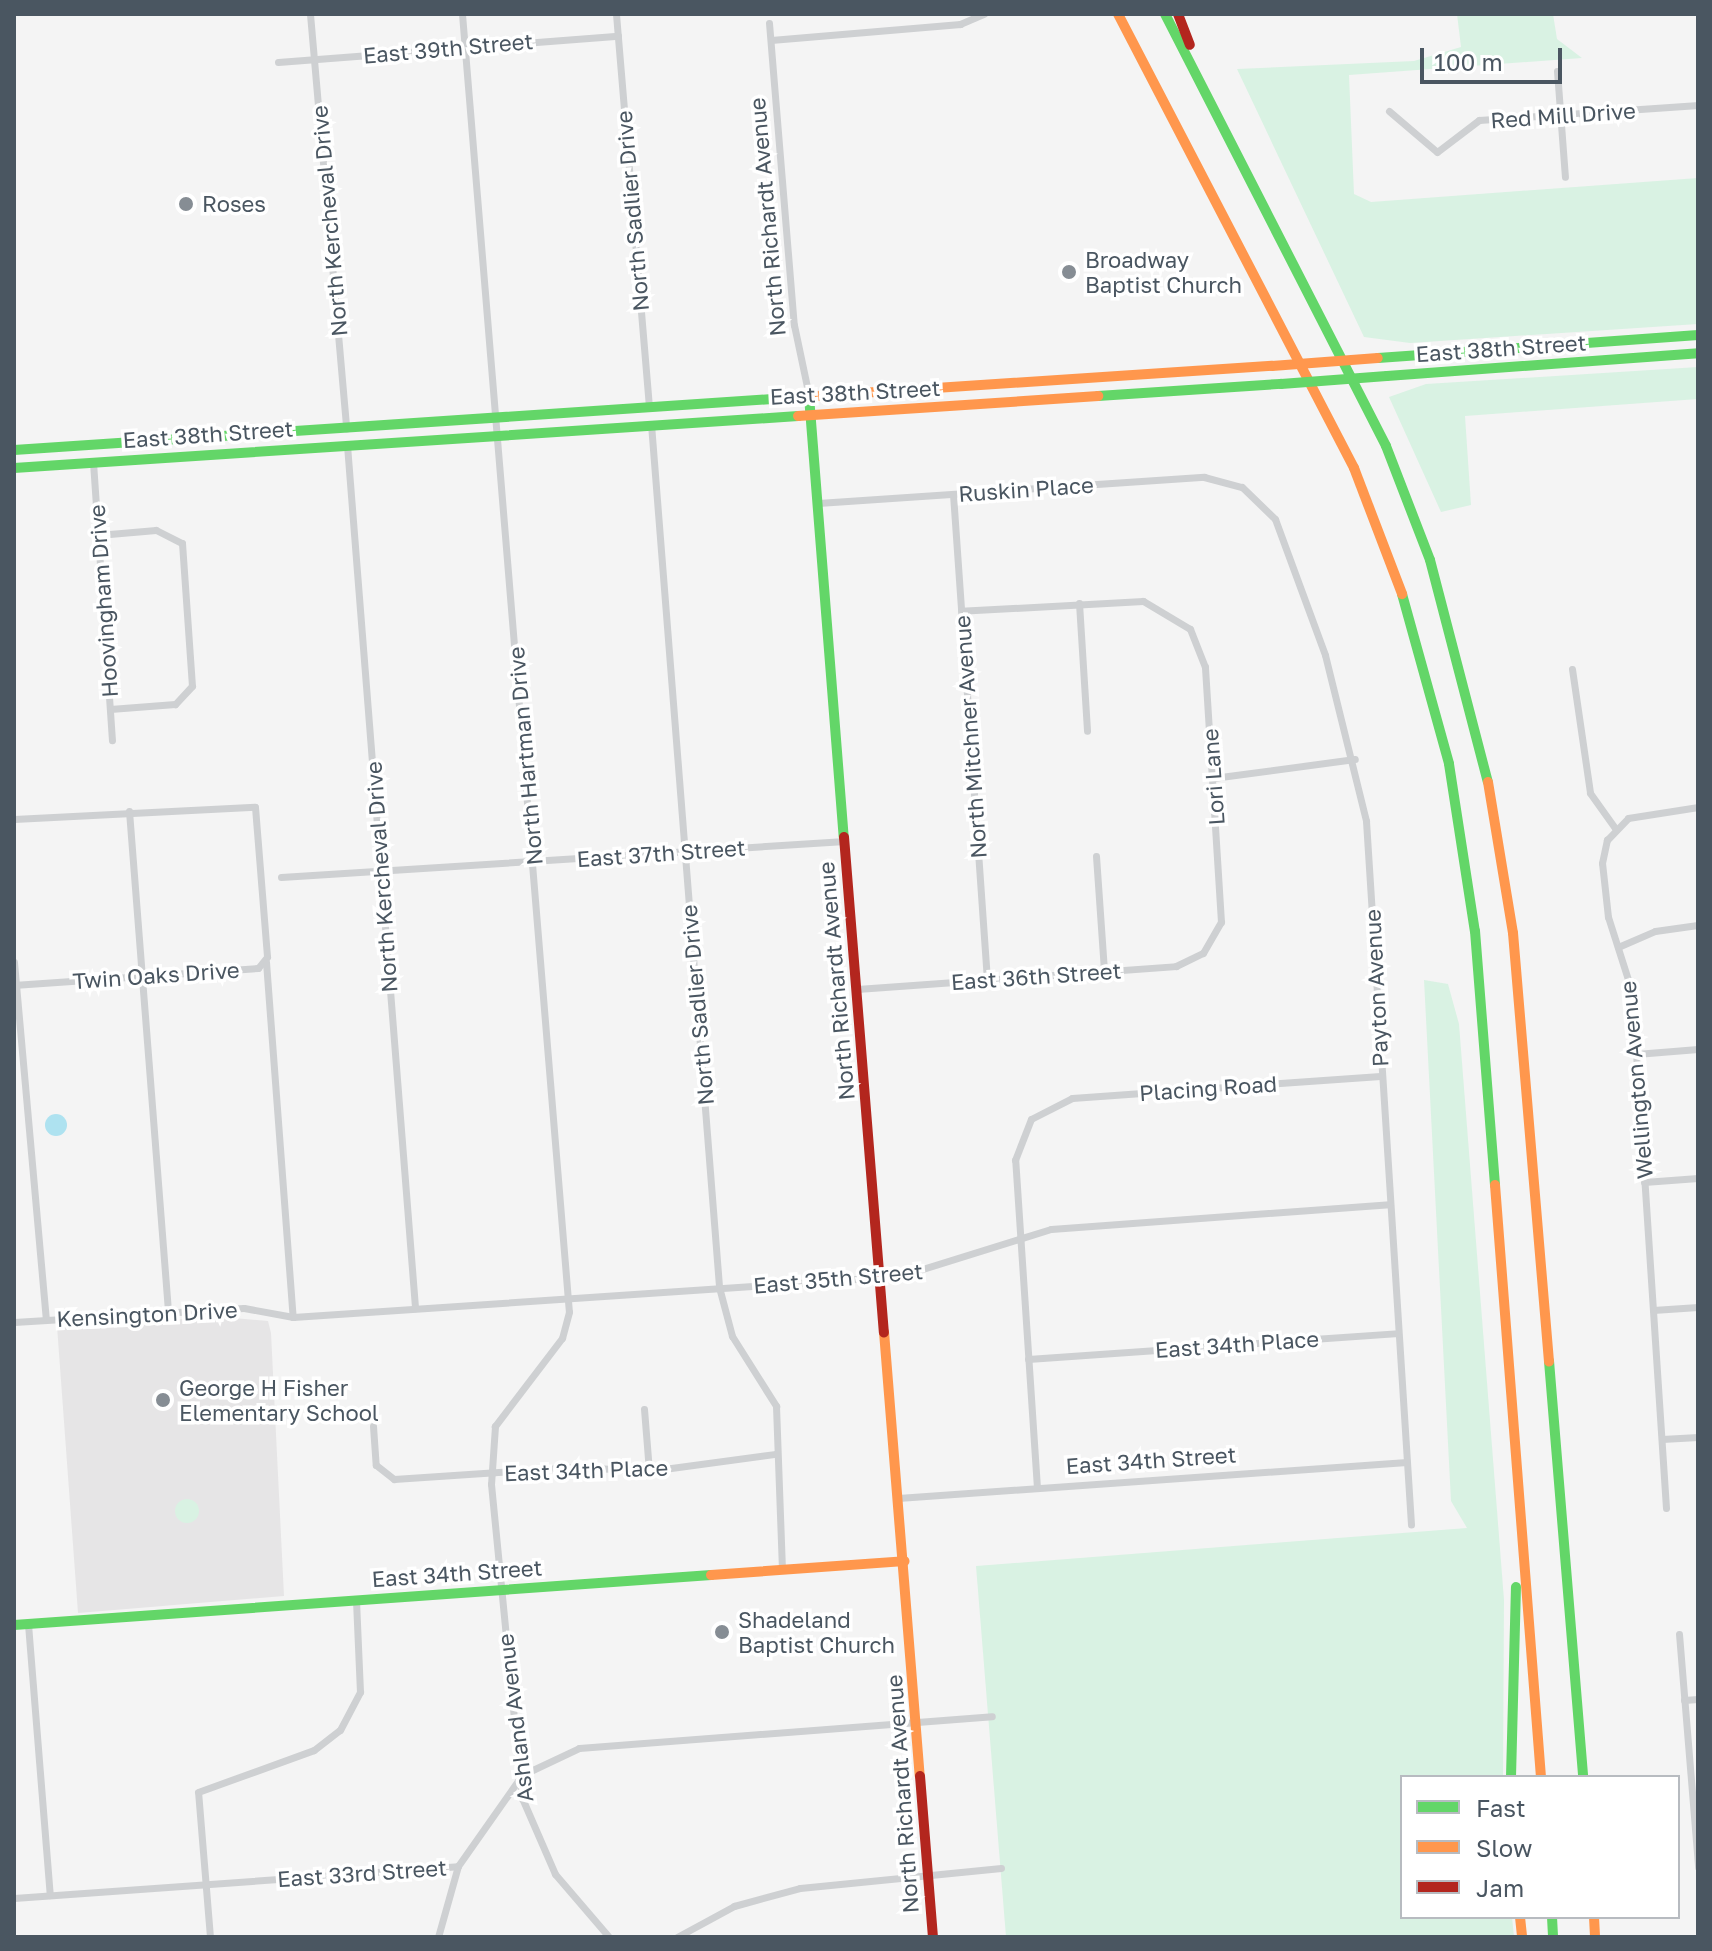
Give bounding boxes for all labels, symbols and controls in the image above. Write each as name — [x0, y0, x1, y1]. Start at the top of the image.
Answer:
street label: East 39th Street — [362, 27, 534, 69]
scale bar — [1424, 32, 1566, 82]
text: 100 m — [1434, 47, 1503, 76]
street label: North Richardt Avenue — [743, 97, 791, 337]
street label: Red Mill Drive — [1490, 97, 1636, 133]
street label: North Kercheval Drive — [306, 104, 352, 338]
street label: North Sadlier Drive — [610, 110, 654, 312]
place label: Roses — [202, 191, 266, 217]
marker: Roses — [177, 195, 195, 213]
place label: Broadway Baptist Church — [1085, 246, 1242, 298]
marker: Broadway Baptist Church — [1060, 263, 1078, 281]
street label: East 38th Street — [1415, 329, 1587, 367]
street label: East 38th Street — [769, 374, 941, 410]
street label: East 38th Street — [122, 415, 294, 453]
street label: Ruskin Place — [958, 471, 1094, 507]
street label: Hoovingham Drive — [83, 504, 123, 698]
street label: North Mitchner Avenue — [948, 614, 992, 860]
street label: North Hartman Drive — [502, 646, 548, 866]
street label: Lori Lane — [1196, 728, 1230, 826]
street label: North Kercheval Drive — [360, 761, 402, 993]
street label: East 37th Street — [576, 834, 746, 872]
street label: North Richardt Avenue — [812, 861, 860, 1101]
street label: North Sadlier Drive — [675, 904, 719, 1106]
street label: Payton Avenue — [1359, 908, 1393, 1068]
street label: Twin Oaks Drive — [72, 956, 240, 994]
street label: East 36th Street — [950, 957, 1122, 995]
street label: Wellington Avenue — [1614, 980, 1658, 1180]
street label: Placing Road — [1138, 1070, 1278, 1106]
street label: East 35th Street — [752, 1257, 924, 1299]
street label: Kensington Drive — [56, 1296, 238, 1332]
street label: East 34th Place — [1154, 1325, 1320, 1363]
place label: George H Fisher Elementary School — [179, 1374, 379, 1426]
marker: George H Fisher Elementary School — [154, 1391, 172, 1409]
street label: East 34th Street — [1065, 1441, 1237, 1479]
street label: East 34th Place — [503, 1454, 669, 1486]
street label: East 34th Street — [371, 1554, 543, 1592]
place label: Shadeland Baptist Church — [738, 1606, 895, 1658]
marker: Shadeland Baptist Church — [713, 1623, 731, 1641]
street label: Ashland Avenue — [492, 1632, 538, 1804]
street label: North Richardt Avenue — [880, 1674, 924, 1914]
legend — [1400, 1775, 1680, 1919]
text: Fast — [1476, 1793, 1526, 1822]
text: Slow — [1476, 1833, 1532, 1862]
street label: East 33rd Street — [276, 1854, 448, 1892]
text: Jam — [1476, 1873, 1524, 1902]

